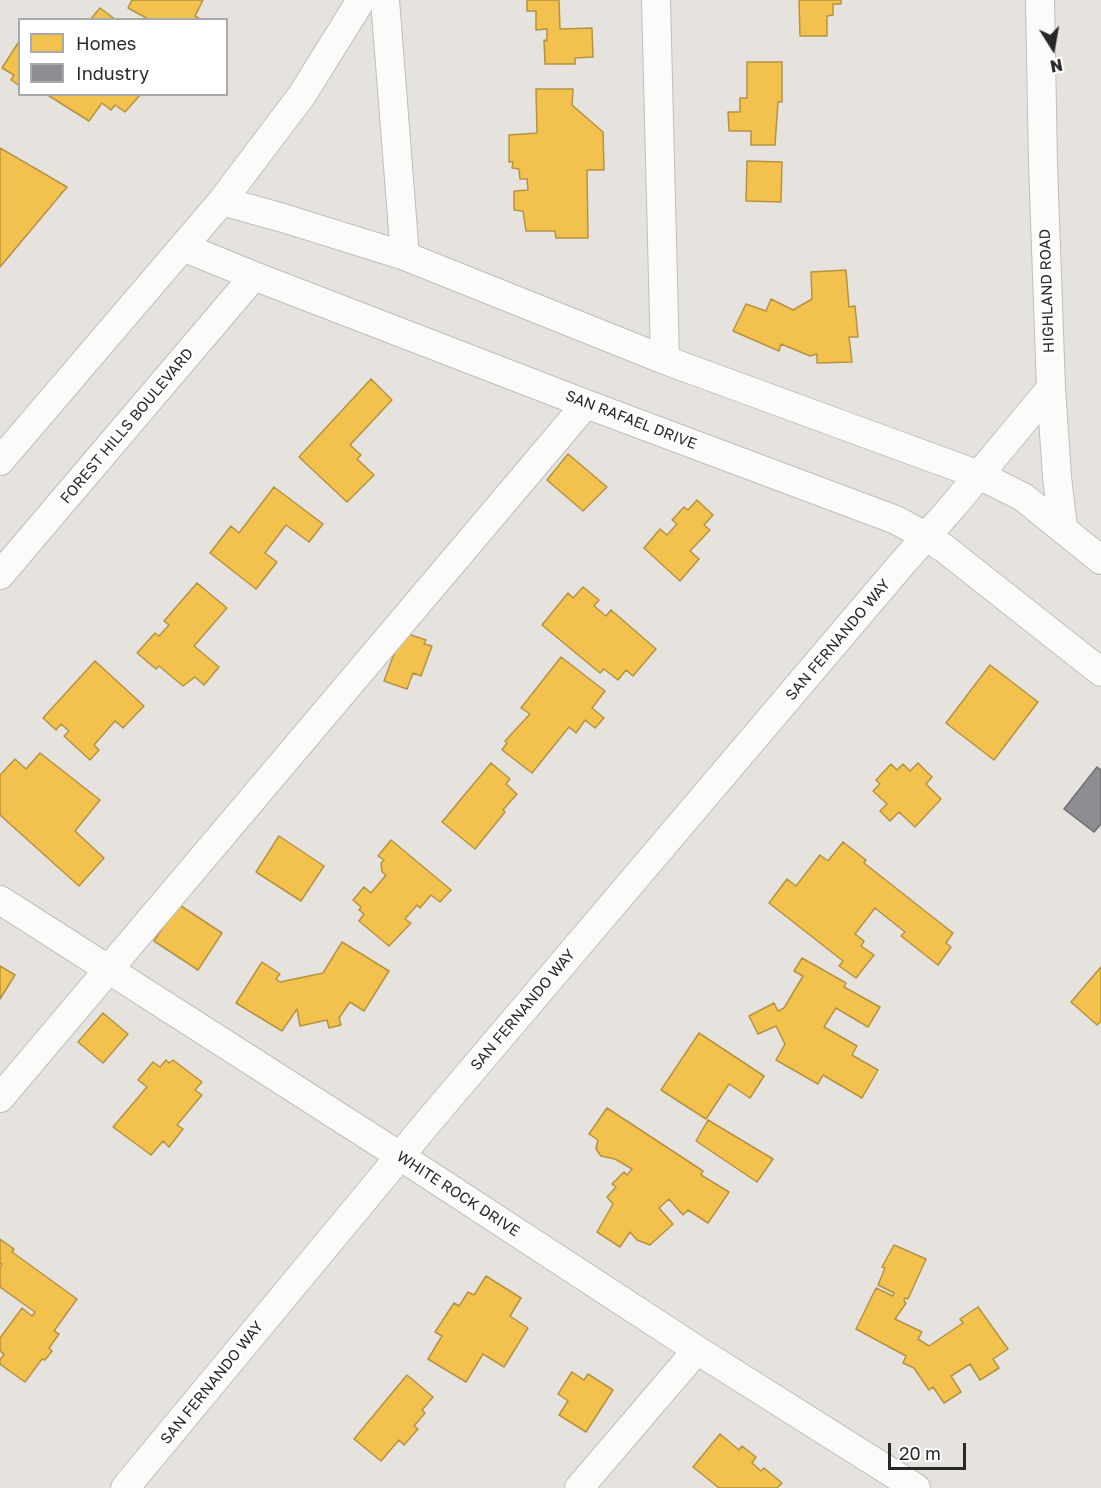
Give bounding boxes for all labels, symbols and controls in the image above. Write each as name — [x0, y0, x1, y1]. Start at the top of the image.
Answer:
legend — [18, 18, 228, 96]
north arrow — [1023, 18, 1083, 78]
text: Homes — [76, 32, 136, 54]
text: N — [1049, 55, 1064, 77]
text: Industry — [76, 62, 149, 84]
street label: HIGHLAND ROAD — [1036, 229, 1058, 353]
street label: FOREST HILLS BOULEVARD — [57, 345, 197, 507]
street label: SAN RAFAEL DRIVE — [563, 387, 699, 453]
street label: SAN FERNANDO WAY — [782, 576, 894, 704]
street label: SAN FERNANDO WAY — [467, 946, 579, 1074]
street label: WHITE ROCK DRIVE — [393, 1148, 523, 1240]
street label: SAN FERNANDO WAY — [157, 1318, 267, 1448]
scale bar — [891, 1431, 969, 1469]
text: 20 m — [899, 1442, 941, 1464]

